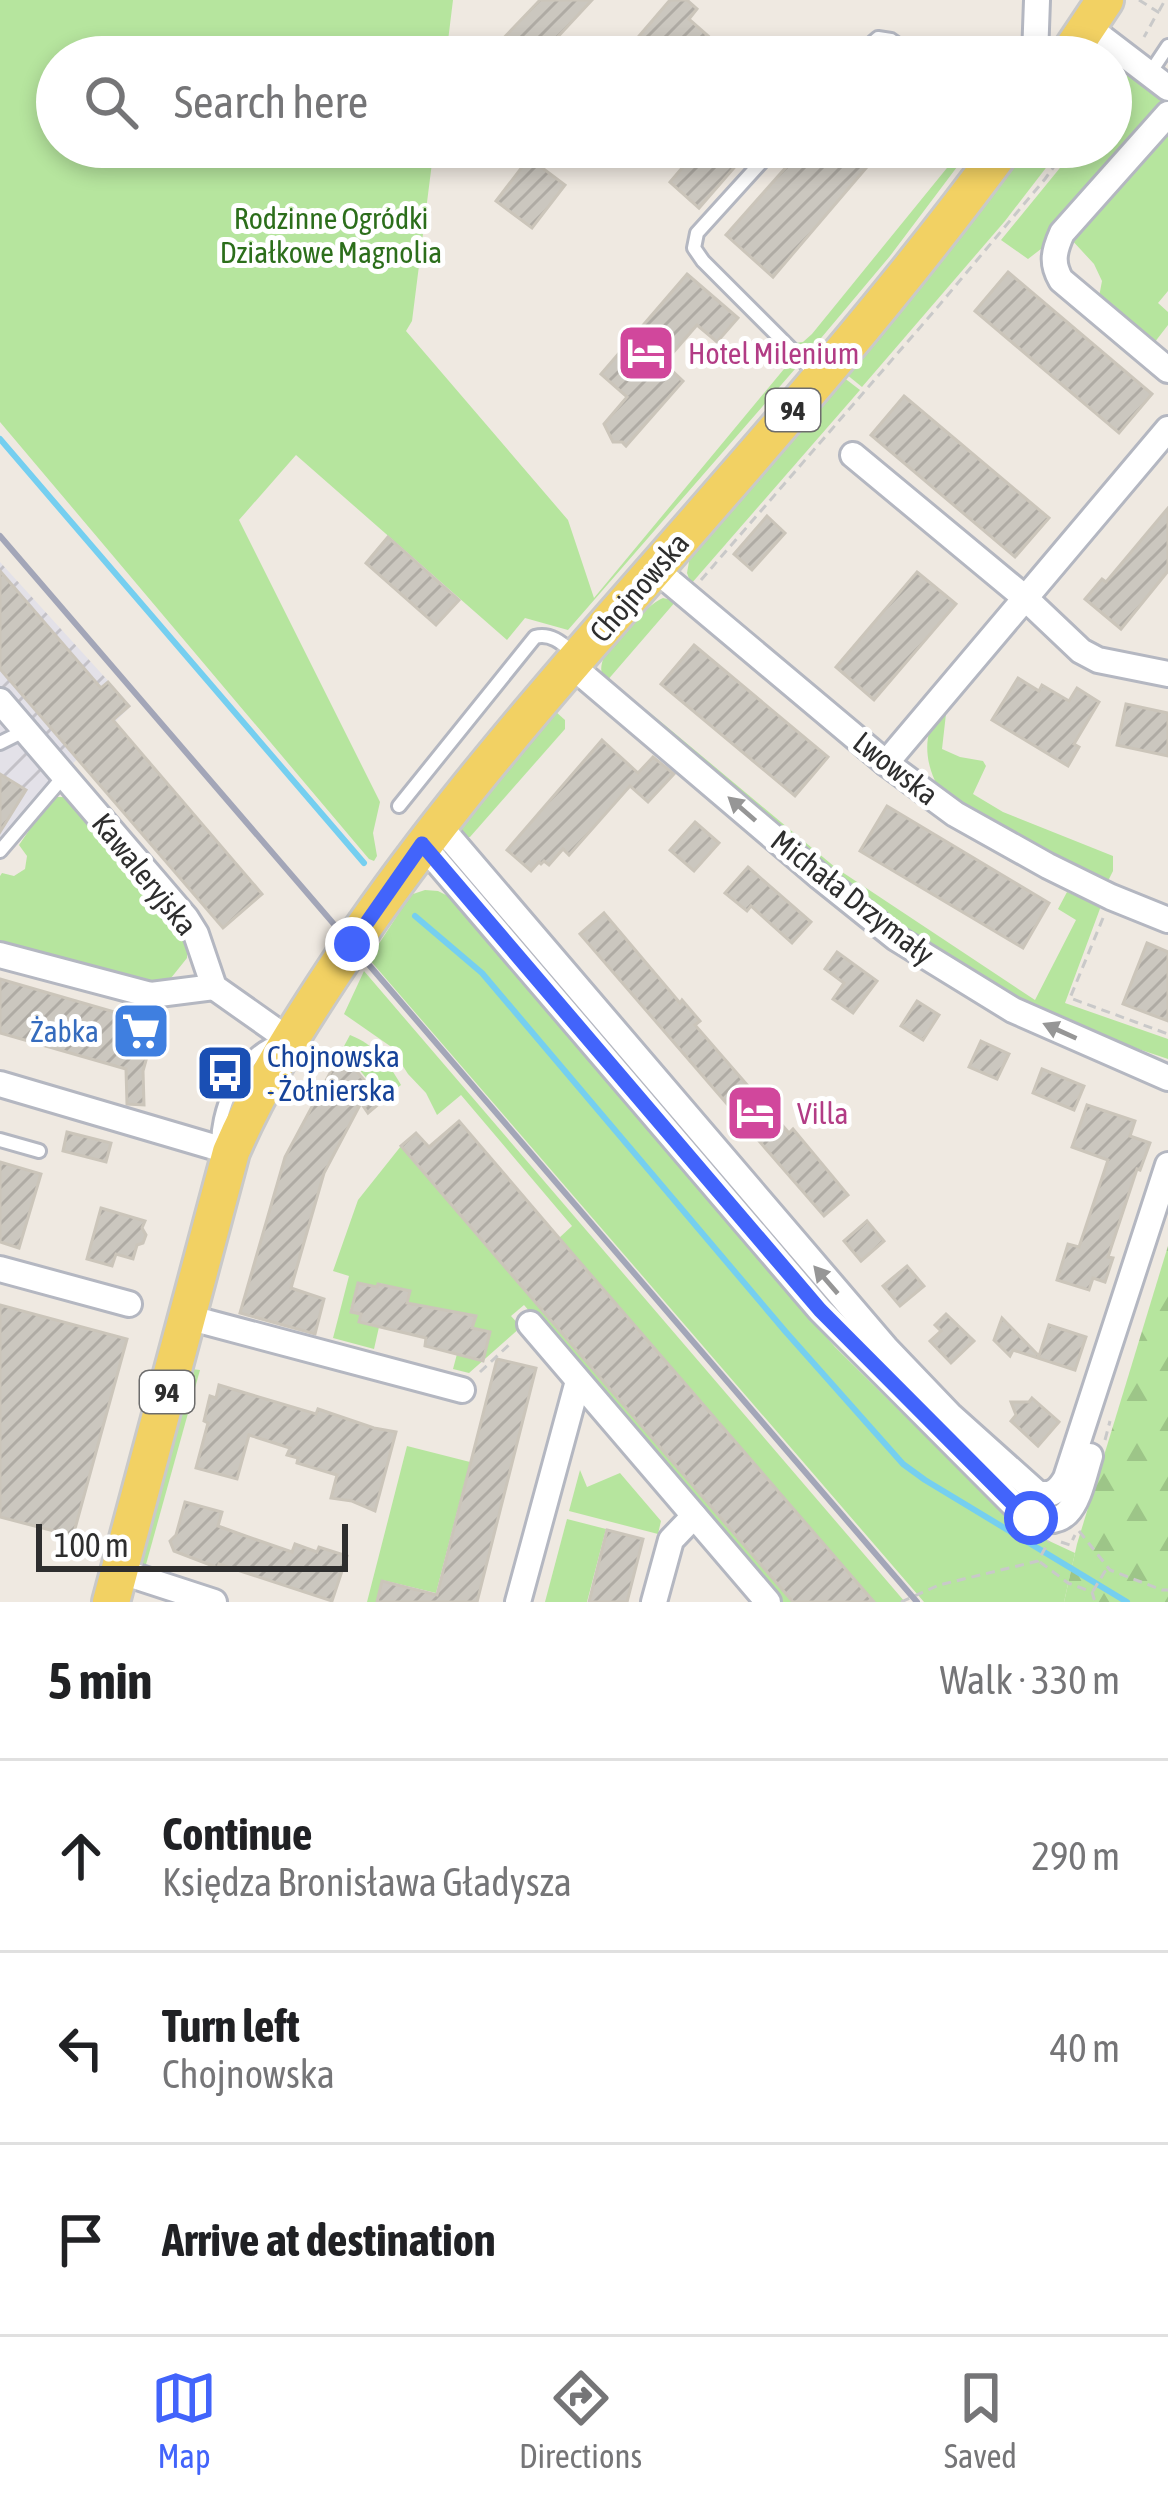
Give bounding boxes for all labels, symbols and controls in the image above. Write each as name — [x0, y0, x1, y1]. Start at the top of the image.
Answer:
search box — [36, 36, 1132, 168]
icon: search — [78, 69, 144, 135]
text: Search here — [174, 76, 368, 128]
park label: Rodzinne Ogródki Działkowe Magnolia — [220, 201, 442, 269]
hotel icon: Hotel Milenium — [615, 322, 677, 384]
place label: Hotel Milenium — [688, 336, 859, 370]
road number: 94 — [766, 389, 820, 431]
street label: Chojnowska — [583, 526, 695, 648]
street label: Lwowska — [847, 725, 945, 811]
one-way arrow — [727, 796, 757, 823]
street label: Kawaleryjska — [86, 806, 204, 942]
street label: Michała Drzymały — [765, 823, 941, 971]
route end — [325, 917, 379, 971]
supermarket icon: Żabka — [110, 1000, 172, 1062]
place label: Żabka — [30, 1014, 99, 1048]
one-way arrow — [1043, 1021, 1078, 1041]
place label: Chojnowska - Żołnierska — [267, 1039, 400, 1107]
bus stop icon: Chojnowska - Żołnierska — [194, 1042, 256, 1104]
hotel icon: Villa — [724, 1082, 786, 1144]
place label: Villa — [797, 1096, 848, 1130]
one-way arrow — [813, 1265, 840, 1294]
road number: 94 — [140, 1371, 194, 1413]
route start — [1004, 1491, 1058, 1545]
scale bar — [36, 1518, 348, 1571]
text: 100 m — [54, 1526, 129, 1564]
text: 5 min — [48, 1651, 152, 1710]
text: Walk · 330 m — [940, 1658, 1120, 1702]
text: Continue — [162, 1808, 313, 1860]
icon: ahead — [48, 1823, 114, 1889]
text: 290 m — [1032, 1834, 1120, 1878]
text: Księdza Bronisława Gładysza — [162, 1860, 572, 1904]
text: Turn left — [162, 2000, 300, 2052]
icon: left — [48, 2015, 114, 2081]
text: 40 m — [1050, 2026, 1120, 2070]
text: Chojnowska — [162, 2052, 335, 2096]
icon: arrive — [48, 2207, 114, 2273]
text: Arrive at destination — [162, 2214, 496, 2266]
tab: Map — [151, 2365, 217, 2475]
tab: Directions — [519, 2365, 642, 2475]
tab: Saved — [944, 2365, 1017, 2475]

